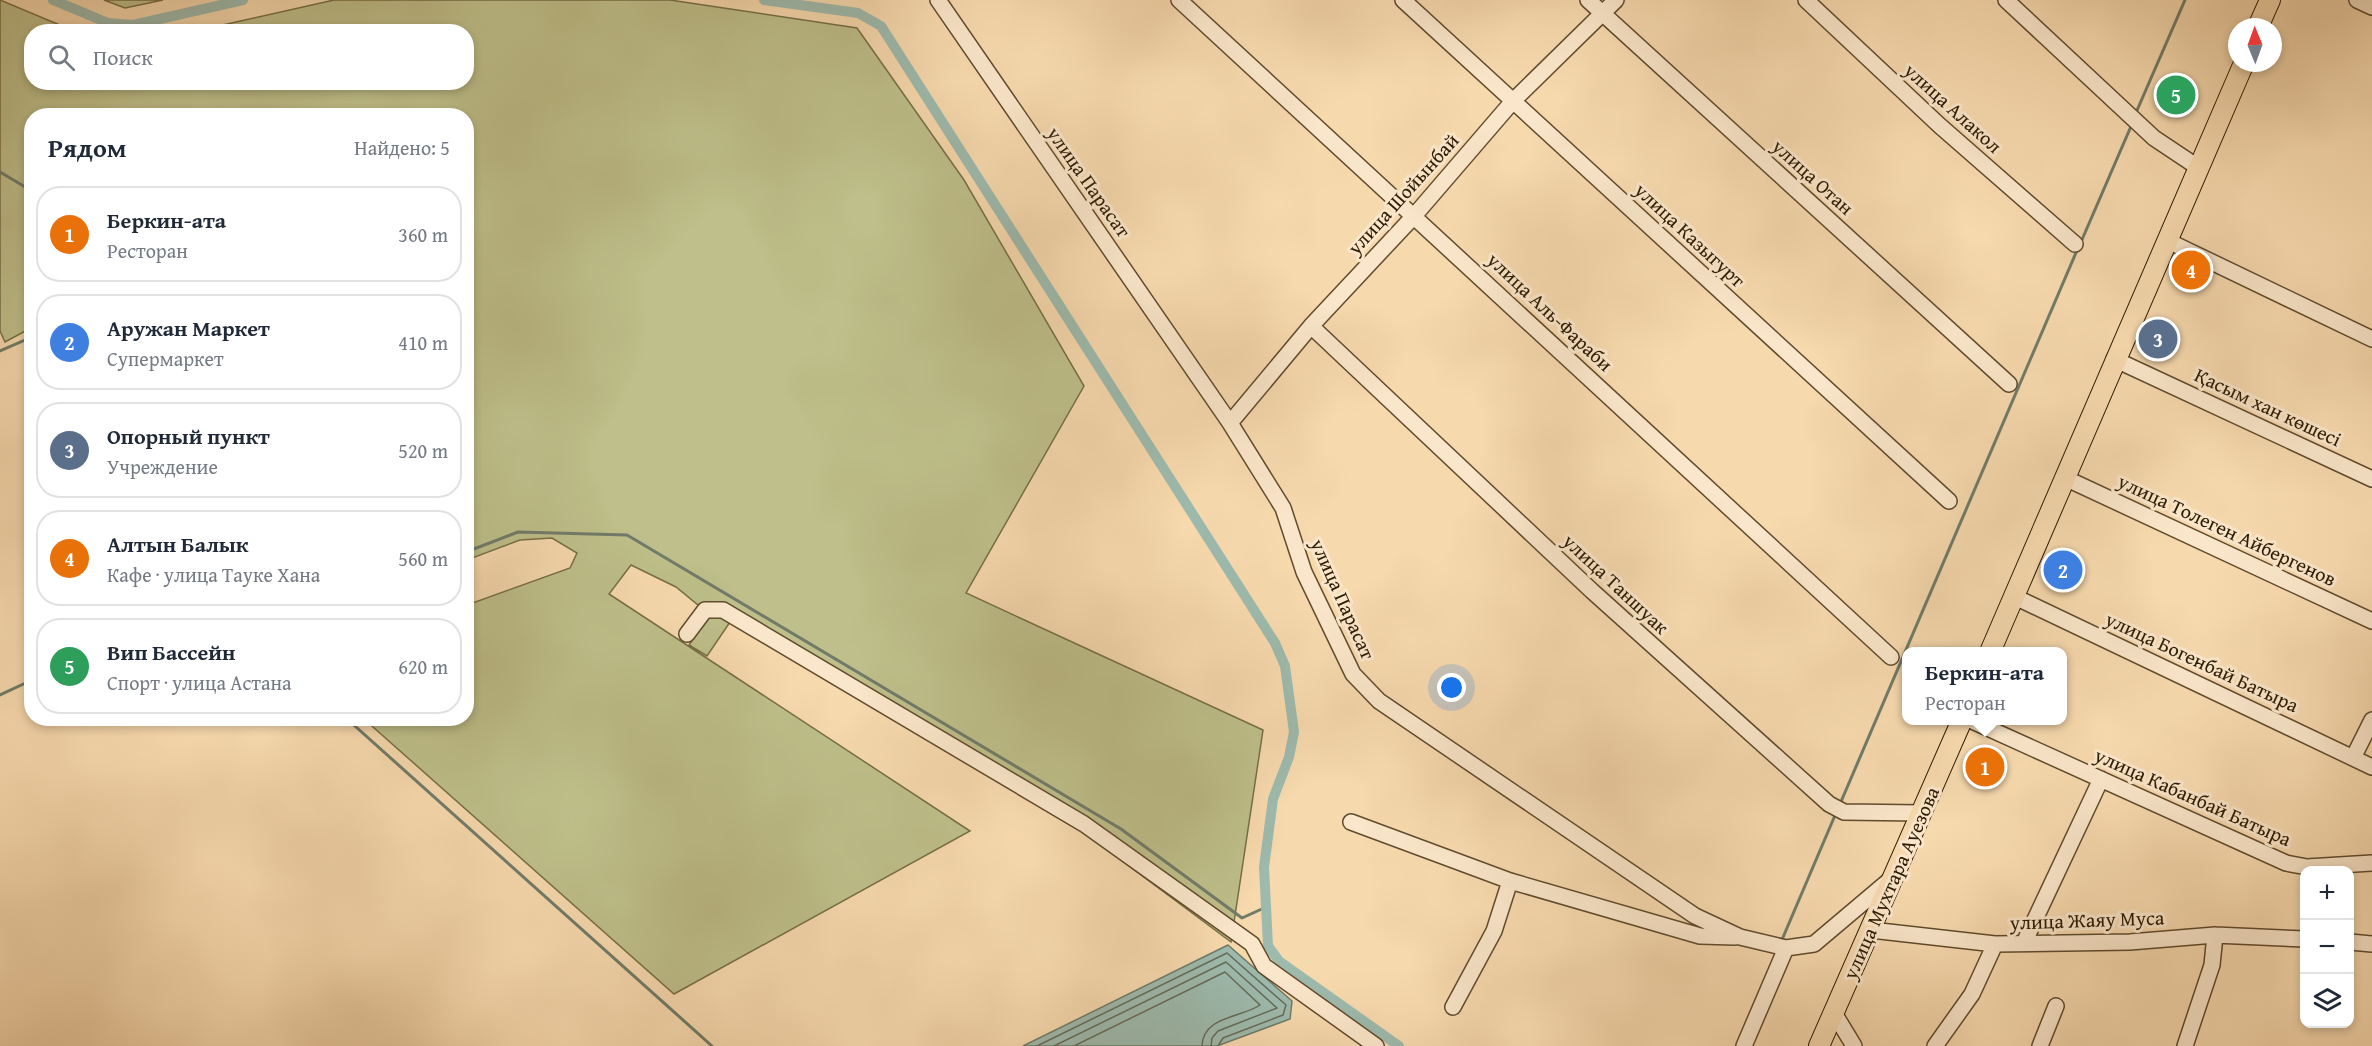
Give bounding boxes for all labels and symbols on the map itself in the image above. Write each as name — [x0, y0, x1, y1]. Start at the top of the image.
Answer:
north arrow — [2228, 18, 2282, 72]
street label: улица Алакол — [1897, 55, 2009, 159]
pin: 5 — [2156, 72, 2196, 118]
street label: улица Парасат — [1040, 120, 1139, 243]
street label: улица Шойынбай — [1339, 126, 1465, 262]
street label: улица Отан — [1765, 131, 1861, 222]
street label: улица Казыгурт — [1628, 175, 1752, 294]
street label: улица Аль-Фараби — [1480, 245, 1620, 378]
pin: 4 — [2172, 248, 2210, 292]
pin: 3 — [2138, 316, 2178, 362]
street label: Қасым хан көшесі — [2190, 360, 2347, 453]
street label: улица Толеген Айбергенов — [2112, 466, 2341, 593]
street label: улица Таншуак — [1556, 526, 1676, 641]
street label: улица Парасат — [1304, 533, 1383, 664]
pin: 2 — [2044, 548, 2082, 592]
street label: улица Богенбай Батыра — [2100, 604, 2304, 719]
your location — [1437, 673, 1466, 702]
street label: улица Кабанбай Батыра — [2089, 740, 2297, 853]
pin: 1 — [1966, 744, 2004, 789]
street label: улица Мухтара Ауезова — [1835, 781, 1946, 985]
street label: улица Жаяу Муса — [2008, 902, 2165, 937]

